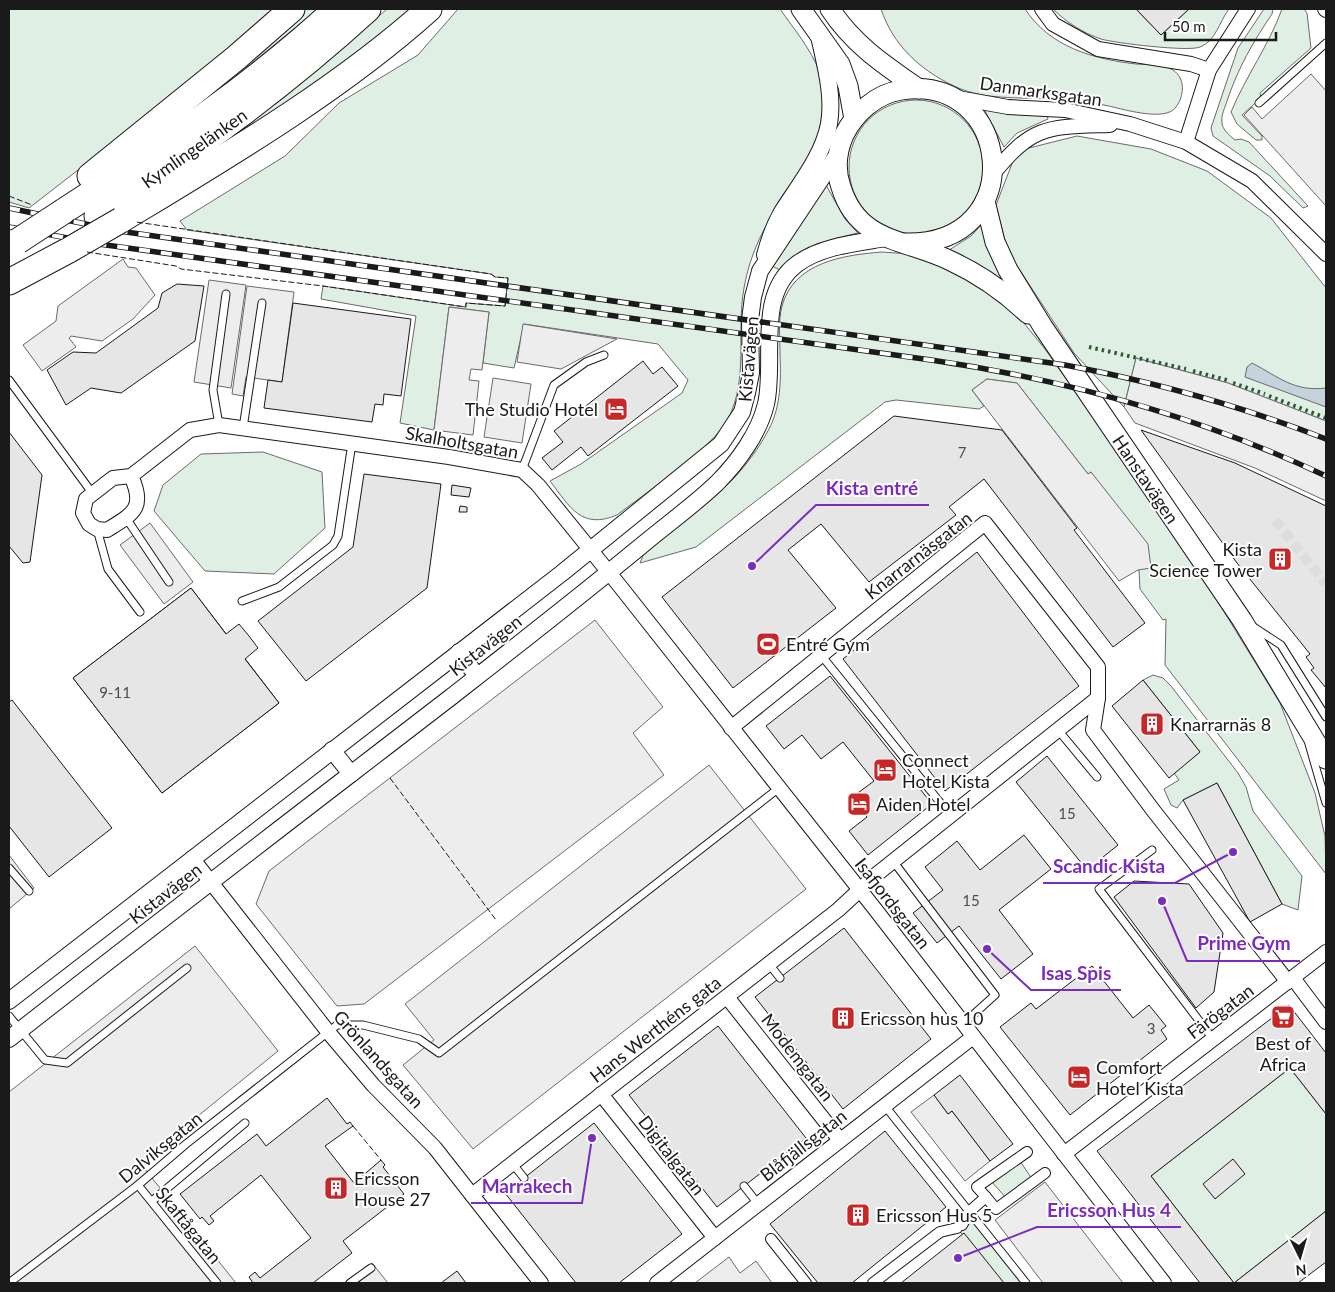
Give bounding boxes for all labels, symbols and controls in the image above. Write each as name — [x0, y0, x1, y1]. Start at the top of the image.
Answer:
scale bar — [1165, 10, 1276, 42]
text: 50 m — [1172, 17, 1206, 35]
street label: Danmarksgatan — [978, 72, 1104, 110]
street label: Kymlingelänken — [137, 103, 251, 193]
street label: Kistavägen — [733, 315, 763, 403]
hotel icon: The Studio Hotel — [603, 396, 629, 422]
place label: The Studio Hotel — [465, 398, 598, 420]
street label: Skalholtsgatan — [404, 421, 520, 463]
street label: Hanstavägen — [1108, 430, 1184, 528]
house number: 7 — [958, 443, 967, 461]
callout: Kista entré — [816, 471, 929, 505]
text: Kista entré — [826, 476, 918, 499]
street label: Knarrarnäsgatan — [860, 506, 976, 604]
place label: Kista Science Tower — [1149, 538, 1262, 581]
building icon: Kista Science Tower — [1267, 546, 1293, 572]
street label: Kistavägen — [444, 610, 526, 680]
sports icon: Entré Gym — [755, 631, 781, 657]
place label: Entré Gym — [786, 633, 870, 655]
house number: 9-11 — [99, 683, 131, 701]
building icon: Knarrarnäs 8 — [1139, 711, 1165, 737]
place label: Knarrarnäs 8 — [1170, 713, 1271, 735]
place label: Connect Hotel Kista — [902, 749, 990, 792]
hotel icon: Connect Hotel Kista — [872, 757, 898, 783]
hotel icon: Aiden Hotel — [846, 791, 872, 817]
place label: Aiden Hotel — [876, 793, 970, 815]
house number: 15 — [1058, 804, 1076, 822]
callout: Scandic Kista — [1043, 849, 1175, 883]
street label: Isafjordsgatan — [851, 853, 935, 953]
text: Scandic Kista — [1053, 854, 1165, 877]
street label: Kistavägen — [124, 858, 206, 928]
house number: 15 — [962, 891, 980, 909]
callout: Prime Gym — [1187, 927, 1300, 961]
text: Prime Gym — [1197, 931, 1291, 954]
callout: Isas Spis — [1031, 956, 1121, 990]
text: Isas Spis — [1041, 961, 1111, 984]
street label: Hans Werthéns gata — [585, 971, 725, 1087]
street label: Färögatan — [1182, 979, 1258, 1043]
supermarket icon: Best of Africa — [1270, 1004, 1296, 1030]
building icon: Ericsson hus 10 — [830, 1005, 856, 1031]
street label: Grönlandsgatan — [329, 1006, 429, 1112]
place label: Ericsson hus 10 — [860, 1007, 983, 1029]
street label: Modemgatan — [757, 1009, 839, 1105]
house number: 3 — [1147, 1019, 1155, 1037]
place label: Best of Africa — [1255, 1032, 1312, 1075]
place label: Comfort Hotel Kista — [1096, 1056, 1184, 1099]
hotel icon: Comfort Hotel Kista — [1066, 1064, 1092, 1090]
street label: Blåfjällsgatan — [755, 1104, 851, 1186]
street label: Dalviksgatan — [114, 1107, 206, 1187]
street label: Digitalgatan — [634, 1111, 710, 1199]
place label: Ericsson House 27 — [354, 1167, 431, 1210]
callout: Marrakech — [471, 1169, 582, 1203]
text: Marrakech — [482, 1174, 572, 1197]
building icon: Ericsson House 27 — [323, 1175, 349, 1201]
street label: Skaftågatan — [151, 1182, 227, 1268]
callout: Ericsson Hus 4 — [1037, 1193, 1181, 1227]
text: Ericsson Hus 4 — [1047, 1198, 1171, 1221]
building icon: Ericsson Hus 5 — [845, 1202, 871, 1228]
place label: Ericsson Hus 5 — [876, 1204, 993, 1226]
north arrow — [1275, 1232, 1325, 1282]
text: N — [1295, 1262, 1307, 1279]

